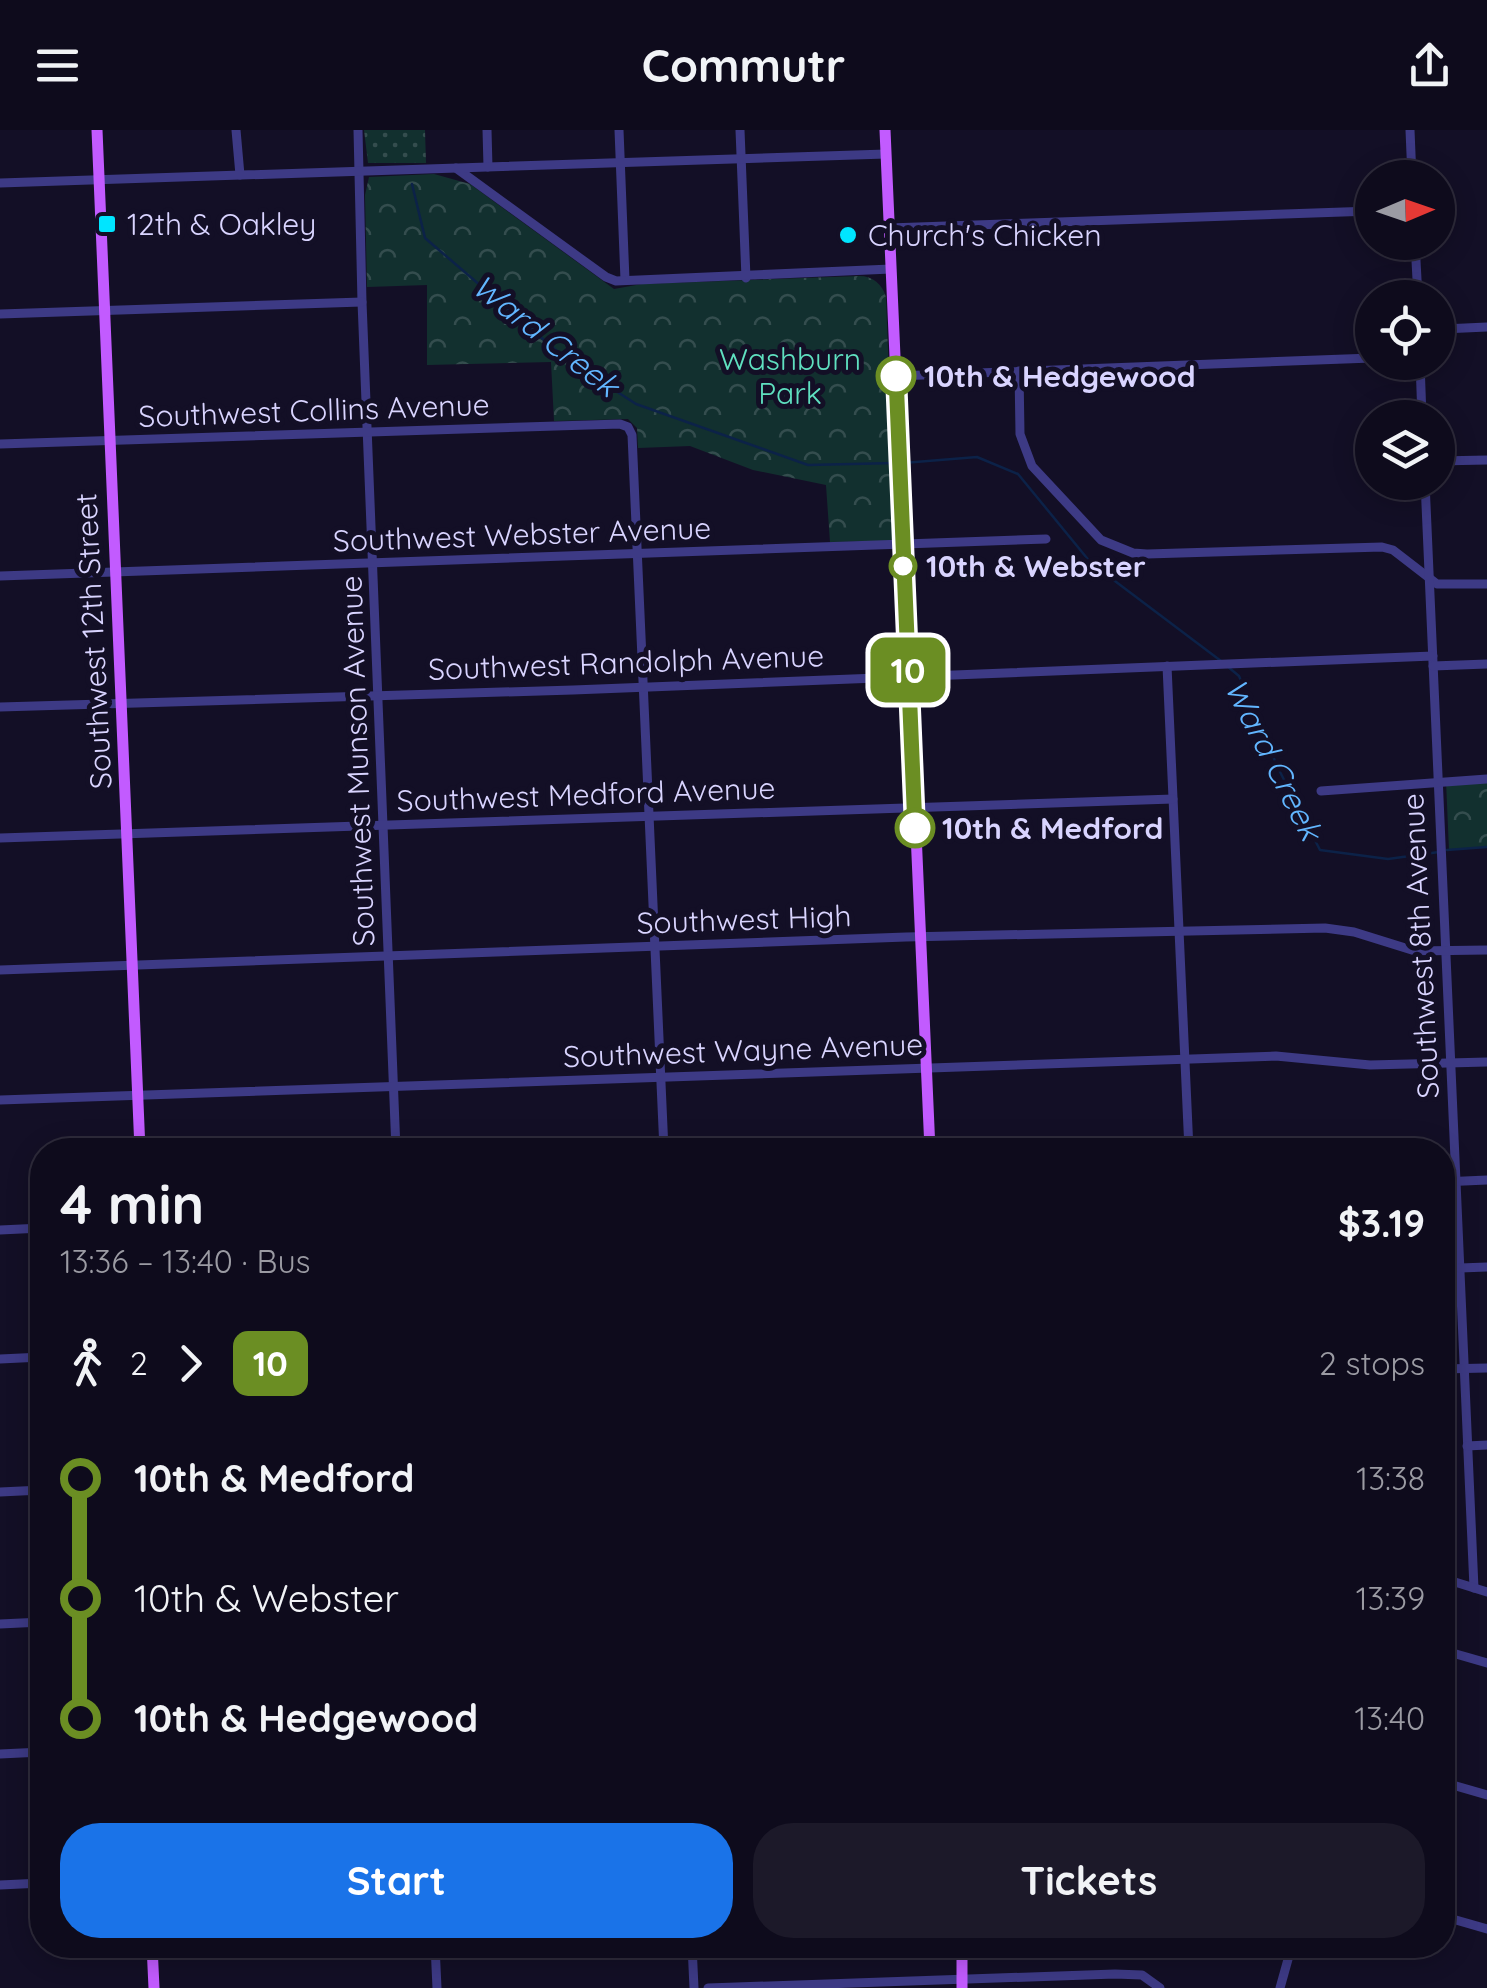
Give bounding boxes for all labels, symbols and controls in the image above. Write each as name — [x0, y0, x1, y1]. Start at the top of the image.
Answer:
text: Commutr — [642, 37, 845, 93]
icon: menu — [30, 38, 85, 93]
icon: share — [1402, 38, 1457, 93]
north arrow — [1355, 160, 1455, 260]
map controls — [1355, 160, 1455, 500]
place label: 12th & Oakley — [127, 205, 316, 243]
marker: 12th & Oakley — [96, 213, 118, 235]
place label: Church's Chicken — [868, 216, 1102, 254]
marker: Church's Chicken — [837, 224, 859, 246]
water label: Ward Creek — [465, 265, 630, 407]
button: locate — [1355, 280, 1455, 380]
park label: Washburn Park — [719, 340, 861, 412]
marker: 10th & Hedgewood — [877, 357, 915, 395]
place label: 10th & Hedgewood — [924, 357, 1196, 395]
street label: Southwest Collins Avenue — [138, 385, 490, 435]
button: layers — [1355, 400, 1455, 500]
street label: Southwest 12th Street — [66, 492, 120, 790]
street label: Southwest Webster Avenue — [332, 508, 712, 560]
place label: 10th & Webster — [926, 547, 1146, 585]
marker: 10th & Webster — [890, 553, 916, 579]
street label: Southwest Munson Avenue — [332, 575, 382, 947]
street label: Southwest Randolph Avenue — [427, 636, 825, 688]
line badge: 10 — [863, 638, 953, 702]
text: 10 — [890, 648, 926, 692]
water label: Ward Creek — [1216, 672, 1333, 849]
street label: Southwest Medford Avenue — [396, 768, 776, 820]
street label: Southwest 8th Avenue — [1393, 793, 1447, 1099]
marker: 10th & Medford — [896, 809, 934, 847]
place label: 10th & Medford — [942, 809, 1163, 847]
street label: Southwest High — [636, 896, 852, 942]
street label: Southwest Wayne Avenue — [562, 1025, 924, 1075]
text: 4 min — [60, 1169, 204, 1238]
text: $3.19 — [1338, 1199, 1425, 1247]
text: 13:36 – 13:40 · Bus — [60, 1241, 311, 1281]
icon: walk — [60, 1336, 115, 1391]
icon: forward — [163, 1336, 218, 1391]
text: 10 — [253, 1341, 288, 1385]
text: 2 — [130, 1343, 148, 1383]
text: 2 stops — [1319, 1343, 1425, 1383]
text: 10th & Medford — [134, 1454, 414, 1502]
text: 13:38 — [1356, 1458, 1425, 1498]
text: 10th & Webster — [134, 1574, 399, 1622]
text: 13:39 — [1356, 1578, 1425, 1618]
text: 10th & Hedgewood — [134, 1694, 478, 1742]
text: 13:40 — [1355, 1698, 1425, 1738]
button: Start — [60, 1823, 733, 1938]
button: Tickets — [753, 1823, 1425, 1938]

